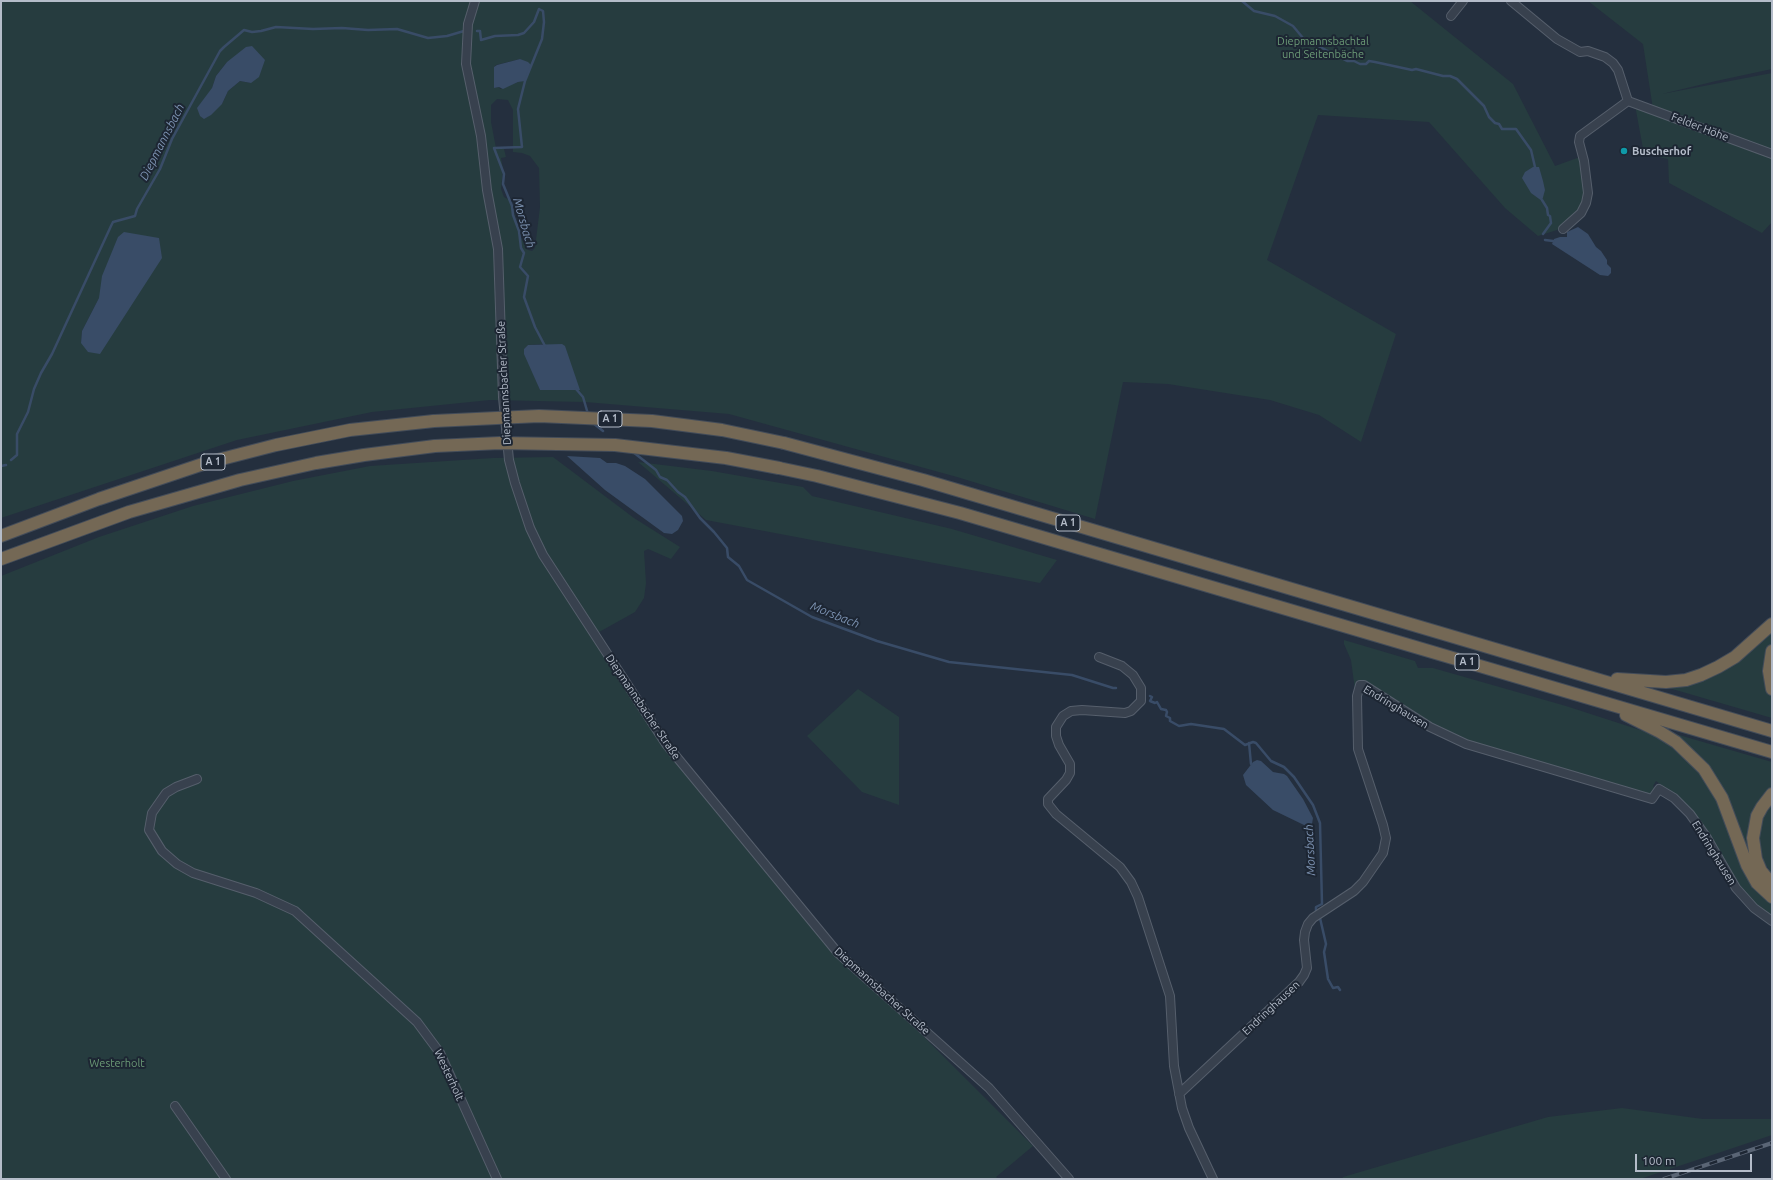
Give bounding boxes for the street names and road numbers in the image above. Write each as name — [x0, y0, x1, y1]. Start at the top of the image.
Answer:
street label: Felder Höhe — [1669, 110, 1731, 144]
street label: Diepmannsbacher Straße — [494, 321, 514, 445]
road number: A 1 — [598, 411, 622, 427]
road number: A 1 — [201, 454, 225, 470]
road number: A 1 — [1056, 515, 1080, 531]
street label: Diepmannsbacher Straße — [603, 652, 683, 762]
road number: A 1 — [1455, 654, 1479, 670]
street label: Endringhausen — [1361, 682, 1431, 732]
street label: Endringhausen — [1689, 818, 1739, 888]
street label: Diepmannsbacher Straße — [831, 945, 933, 1037]
street label: Endringhausen — [1240, 978, 1302, 1038]
street label: Westerholt — [431, 1047, 467, 1103]

